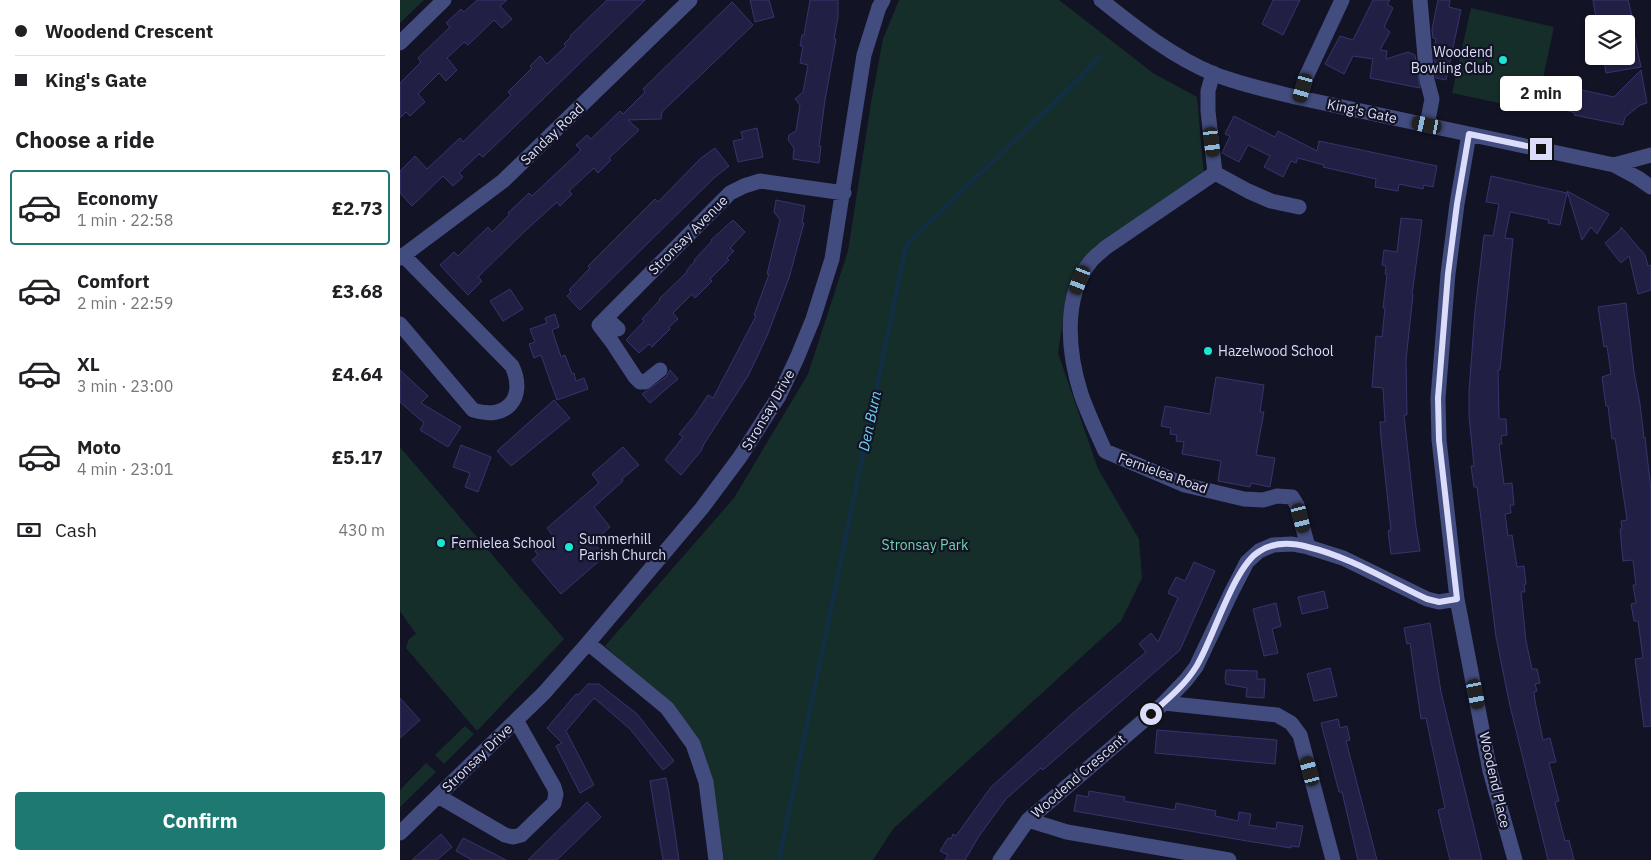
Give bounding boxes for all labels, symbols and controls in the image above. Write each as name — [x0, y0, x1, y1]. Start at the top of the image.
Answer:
map controls — [1585, 15, 1635, 65]
button: layers — [1585, 15, 1635, 65]
text: Woodend Crescent — [45, 19, 213, 43]
place label: Woodend Bowling Club — [1411, 43, 1493, 77]
marker: Woodend Bowling Club — [1497, 54, 1509, 66]
text: King's Gate — [45, 68, 147, 92]
car — [1291, 72, 1314, 104]
callout: 2 min — [1500, 76, 1582, 112]
text: 2 min — [1520, 83, 1562, 103]
street label: King's Gate — [1325, 95, 1399, 127]
street label: Sanday Road — [516, 99, 588, 169]
car — [1410, 115, 1443, 135]
text: Choose a ride — [15, 125, 155, 154]
car — [1202, 126, 1221, 158]
route end — [1530, 138, 1552, 160]
icon: car — [17, 185, 62, 230]
text: Economy — [77, 186, 158, 210]
street label: Stronsay Avenue — [644, 191, 732, 279]
text: £2.73 — [332, 196, 383, 220]
text: 1 min · 22:58 — [77, 210, 173, 230]
car — [1067, 263, 1092, 297]
icon: car — [17, 268, 62, 313]
text: Comfort — [77, 269, 150, 293]
text: £3.68 — [332, 279, 383, 303]
text: 2 min · 22:59 — [77, 293, 173, 313]
place label: Hazelwood School — [1218, 342, 1334, 360]
marker: Hazelwood School — [1202, 345, 1214, 357]
icon: car — [17, 351, 62, 396]
text: XL — [77, 352, 100, 376]
text: £4.64 — [332, 362, 383, 386]
street label: Stronsay Drive — [737, 366, 799, 454]
text: 3 min · 23:00 — [77, 376, 173, 396]
water label: Den Burn — [854, 389, 885, 453]
icon: car — [17, 434, 62, 479]
text: Moto — [77, 435, 121, 459]
text: £5.17 — [332, 445, 383, 469]
street label: Fernielea Road — [1116, 448, 1210, 498]
text: 4 min · 23:01 — [77, 459, 173, 479]
car — [1290, 502, 1311, 534]
icon: cash — [15, 516, 43, 544]
text: Cash — [55, 518, 97, 542]
text: 430 m — [338, 520, 385, 540]
place label: Summerhill Parish Church — [579, 530, 666, 564]
place label: Fernielea School — [451, 534, 556, 552]
park label: Stronsay Park — [882, 536, 969, 554]
marker: Fernielea School — [435, 537, 447, 549]
marker: Summerhill Parish Church — [563, 541, 575, 553]
car — [1465, 678, 1486, 710]
route start — [1140, 703, 1162, 725]
street label: Stronsay Drive — [438, 720, 516, 796]
street label: Woodend Crescent — [1027, 730, 1129, 822]
street label: Woodend Place — [1475, 730, 1515, 830]
car — [1298, 755, 1321, 787]
button: Confirm — [15, 792, 385, 850]

